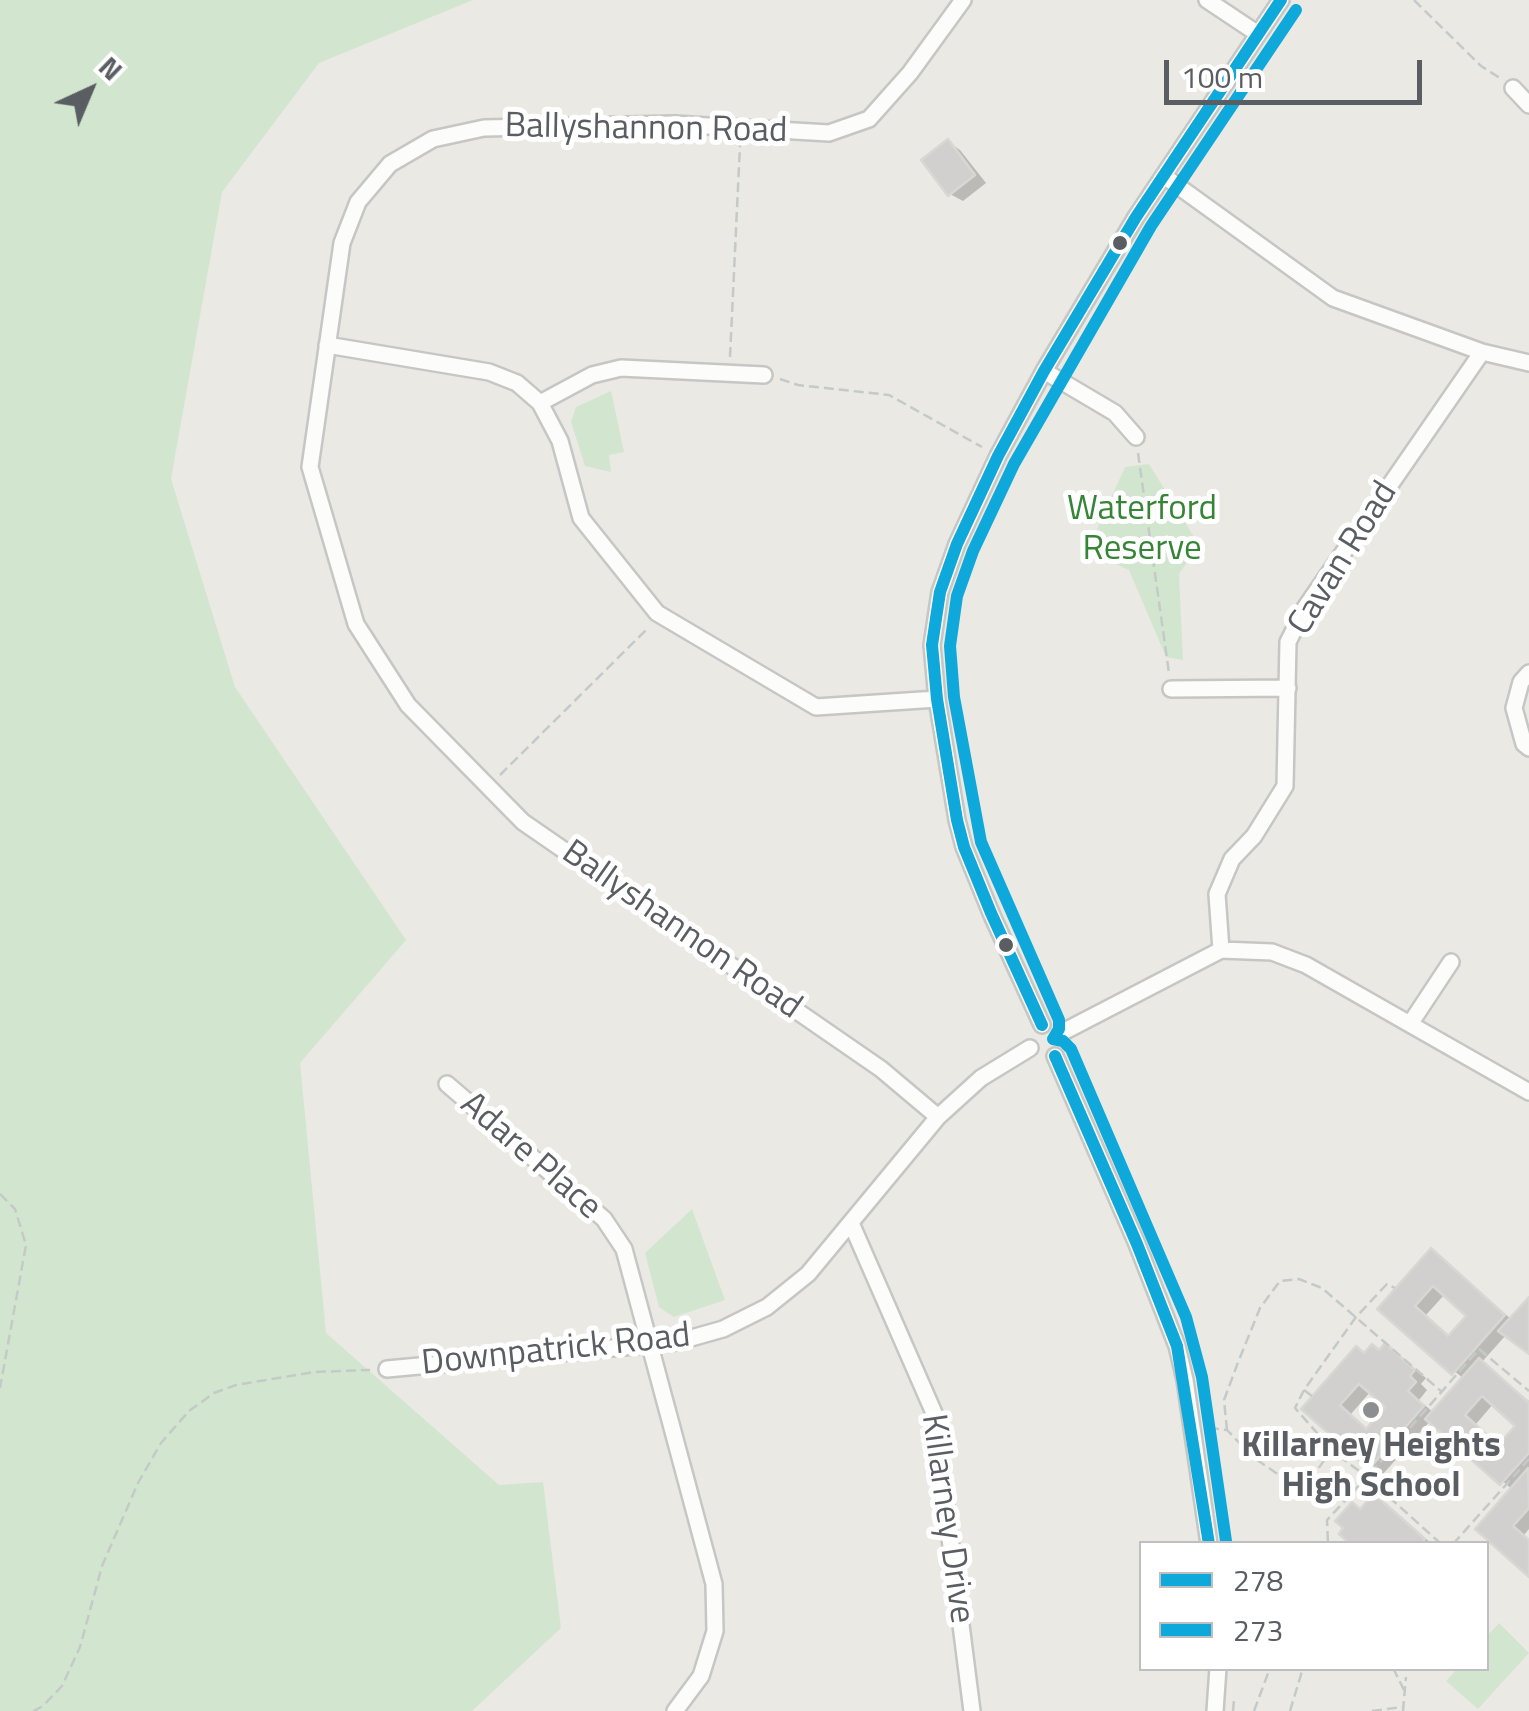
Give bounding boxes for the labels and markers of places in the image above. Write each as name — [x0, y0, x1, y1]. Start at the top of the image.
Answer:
unlabelled marker — [1110, 233, 1130, 253]
unlabelled marker — [996, 935, 1016, 955]
marker: Killarney Heights High School — [1360, 1399, 1382, 1421]
place label: Killarney Heights High School — [1241, 1426, 1501, 1508]

